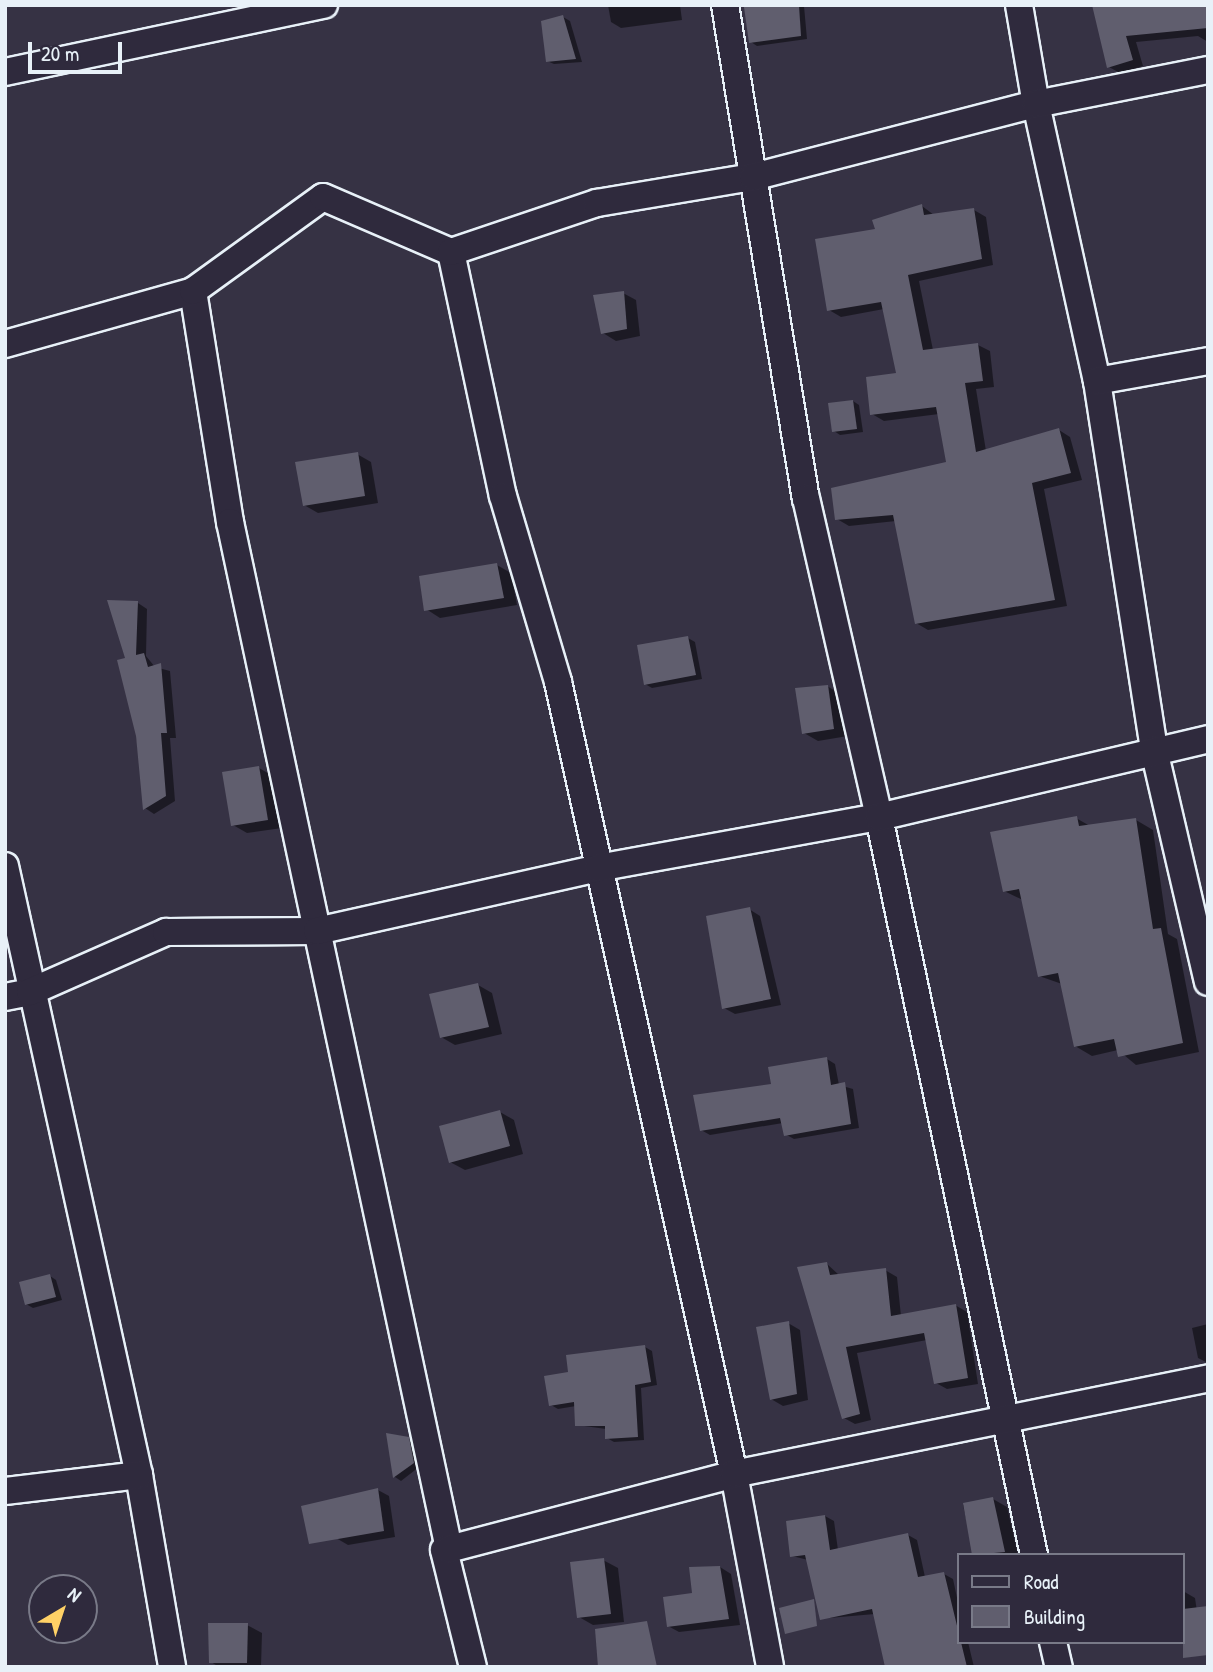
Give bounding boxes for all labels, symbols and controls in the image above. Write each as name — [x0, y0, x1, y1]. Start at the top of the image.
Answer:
scale bar — [32, 28, 126, 72]
text: 20 m — [41, 39, 79, 68]
legend — [958, 1553, 1185, 1644]
text: Road — [1024, 1567, 1058, 1596]
north arrow — [28, 1574, 98, 1644]
text: N — [63, 1581, 87, 1608]
text: Building — [1024, 1602, 1085, 1631]

